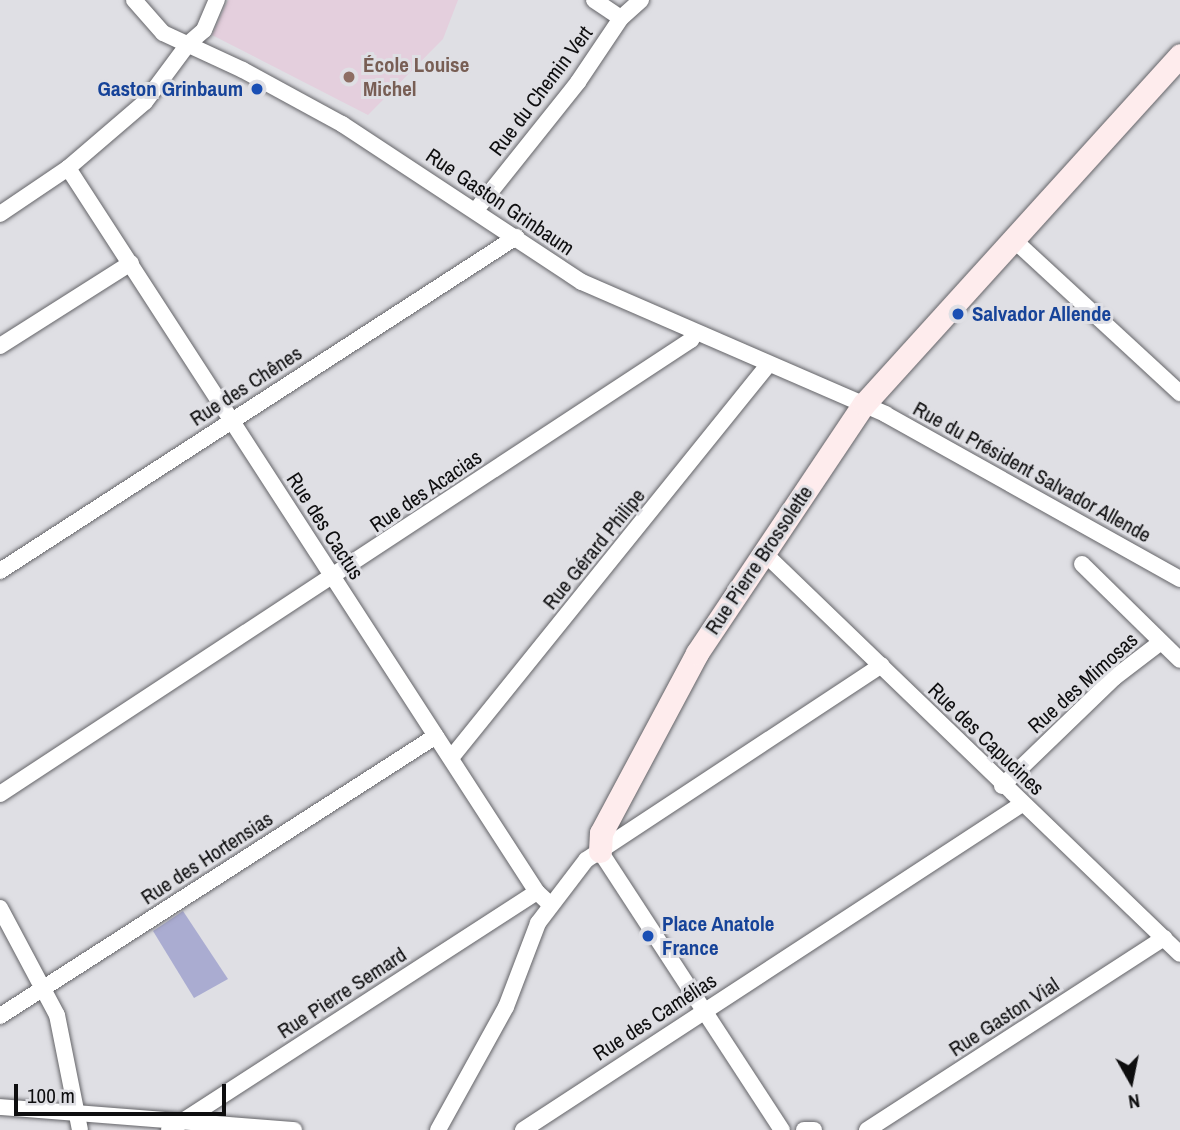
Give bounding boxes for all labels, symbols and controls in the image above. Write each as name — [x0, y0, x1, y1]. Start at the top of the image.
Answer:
street label: Rue du Chemin Vert — [484, 21, 598, 161]
place label: École Louise Michel — [363, 52, 469, 102]
marker: École Louise Michel — [341, 69, 357, 85]
place label: Gaston Grinbaum — [98, 76, 243, 102]
marker: Gaston Grinbaum — [249, 81, 265, 97]
street label: Rue Gaston Grinbaum — [421, 143, 579, 261]
place label: Salvador Allende — [972, 301, 1112, 327]
marker: Salvador Allende — [950, 306, 966, 322]
street label: Rue des Chênes — [185, 341, 307, 431]
street label: Rue du Président Salvador Allende — [908, 396, 1156, 548]
street label: Rue des Acacias — [365, 444, 487, 538]
street label: Rue des Cactus — [281, 468, 369, 584]
street label: Rue Pierre Brossolette — [700, 481, 818, 639]
street label: Rue Gérard Philipe — [538, 483, 650, 615]
street label: Rue des Mimosas — [1023, 627, 1143, 739]
street label: Rue des Capucines — [923, 677, 1049, 801]
street label: Rue des Hortensias — [136, 806, 278, 910]
place label: Place Anatole France — [662, 911, 775, 961]
marker: Place Anatole France — [640, 928, 656, 944]
street label: Rue Pierre Semard — [273, 942, 411, 1044]
street label: Rue des Camélias — [589, 968, 721, 1066]
street label: Rue Gaston Vial — [944, 972, 1064, 1062]
north arrow — [1096, 1046, 1166, 1116]
scale bar — [18, 1070, 229, 1114]
text: 100 m — [27, 1081, 75, 1110]
text: N — [1127, 1088, 1142, 1115]

